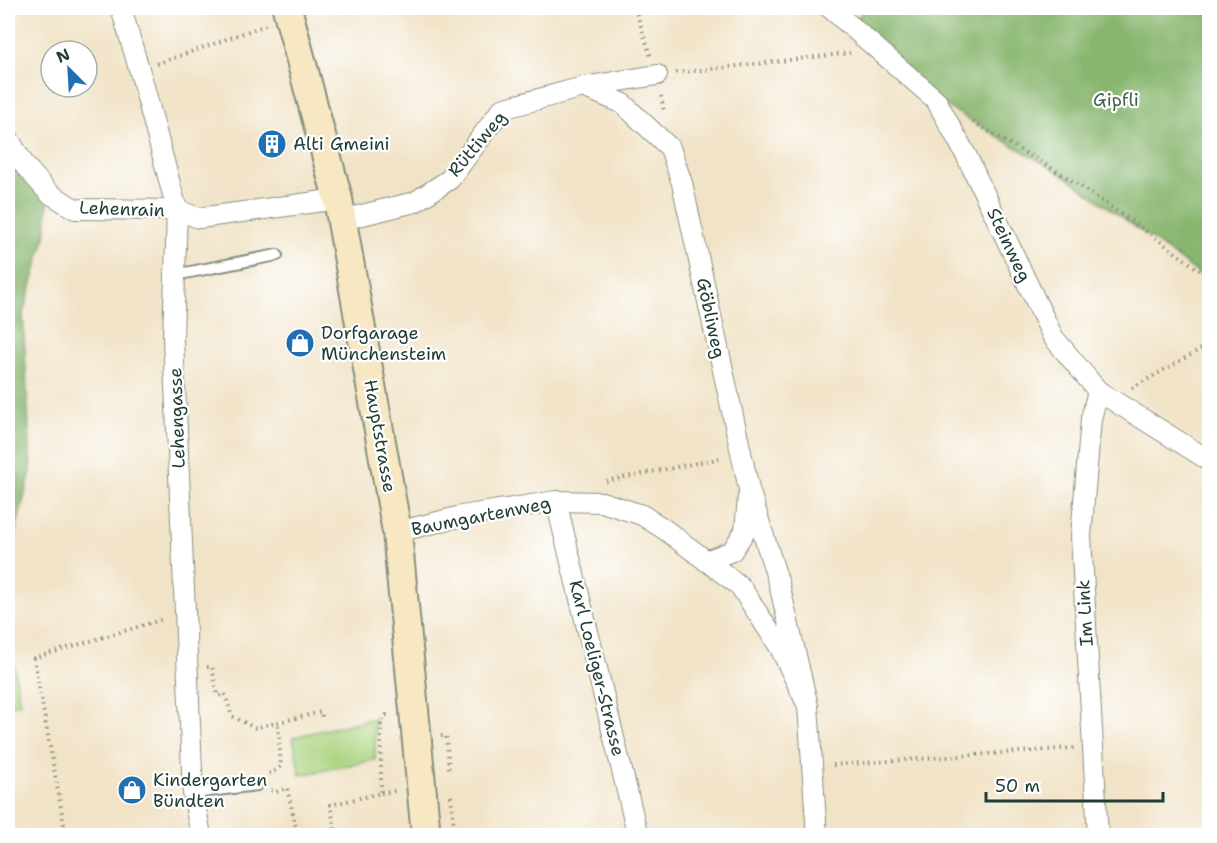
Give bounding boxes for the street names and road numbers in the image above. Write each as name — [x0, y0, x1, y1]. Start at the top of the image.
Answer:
street label: Rüttiweg — [442, 106, 512, 182]
street label: Lehenrain — [79, 196, 165, 222]
street label: Steinweg — [981, 204, 1037, 286]
street label: Göbliweg — [691, 276, 731, 360]
street label: Lehengasse — [163, 367, 191, 469]
street label: Hauptstrasse — [358, 378, 402, 494]
street label: Baumgartenweg — [409, 491, 553, 541]
street label: Karl Loeliger-Strasse — [564, 578, 630, 758]
street label: Im Link — [1071, 579, 1099, 647]

